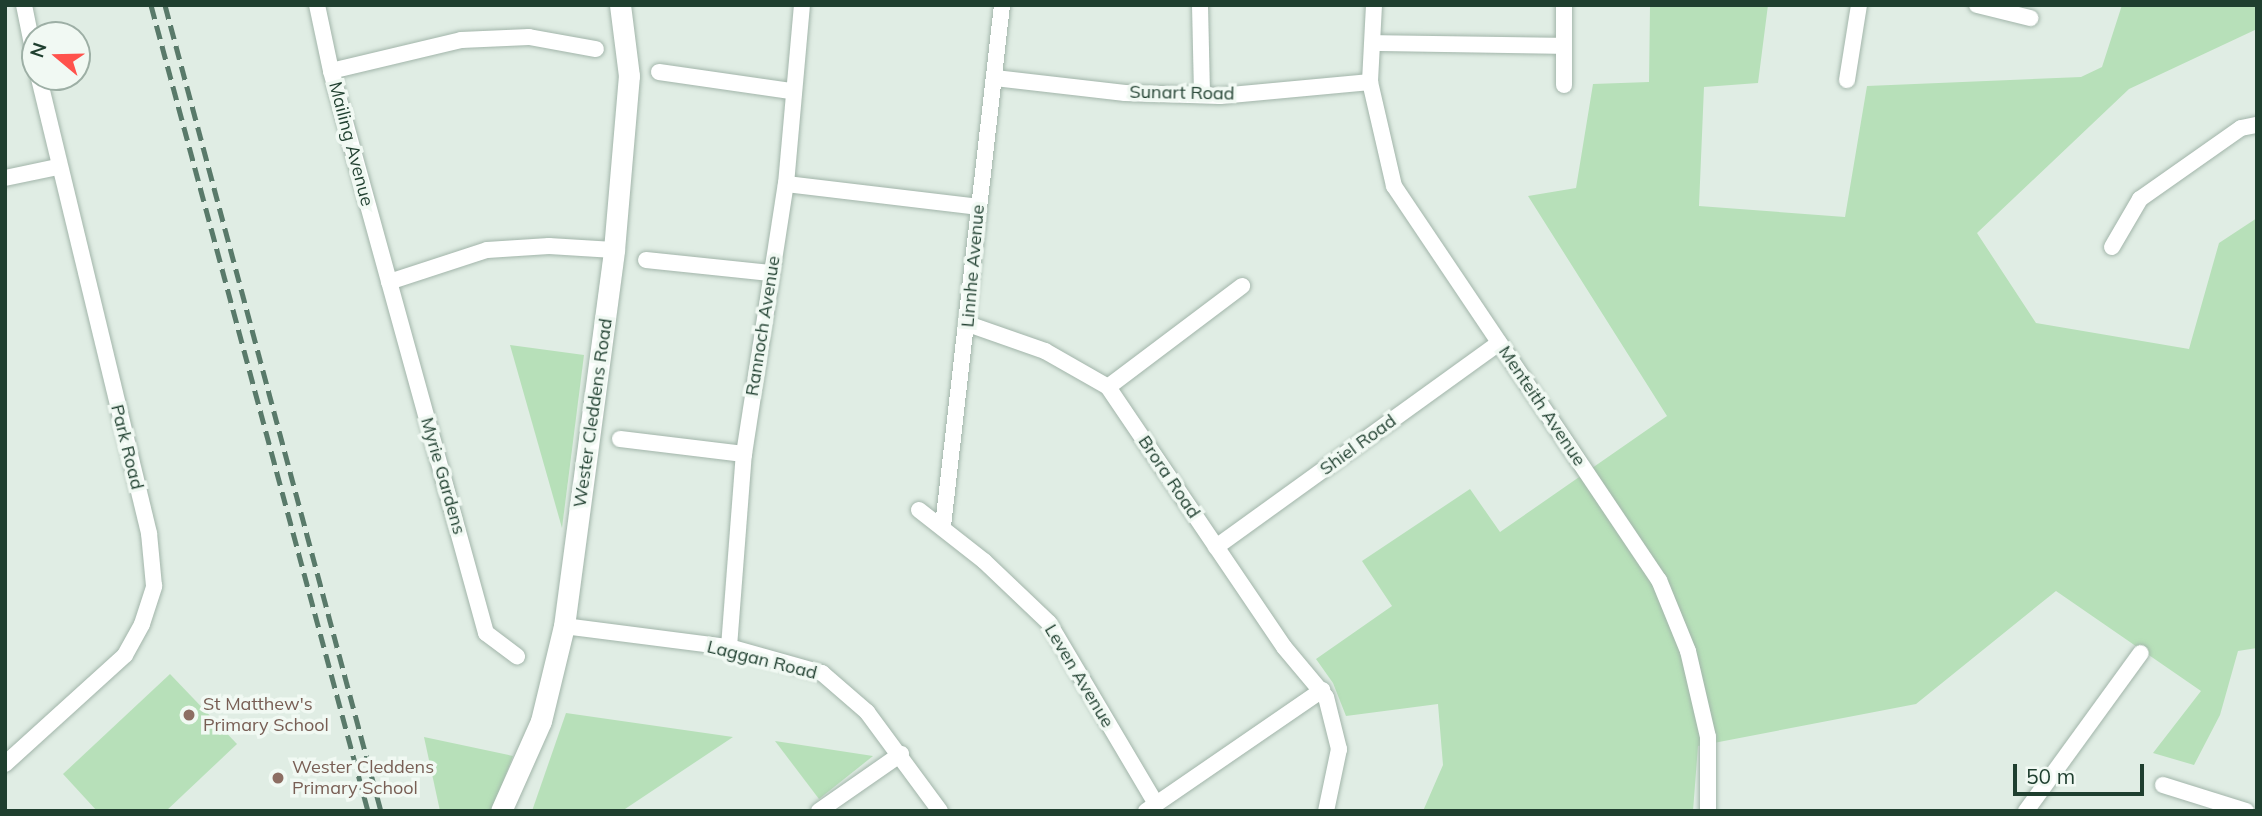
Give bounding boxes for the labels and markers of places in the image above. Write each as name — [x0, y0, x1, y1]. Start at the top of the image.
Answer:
place label: St Matthew's Primary School — [203, 694, 329, 736]
marker: St Matthew's Primary School — [181, 707, 197, 723]
place label: Wester Cleddens Primary School — [292, 757, 434, 800]
marker: Wester Cleddens Primary School — [270, 770, 286, 786]

